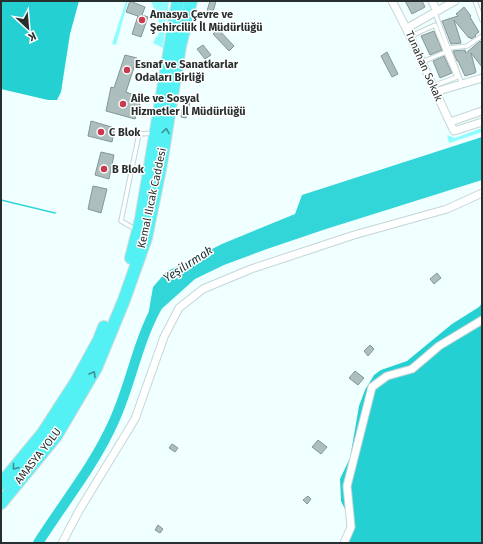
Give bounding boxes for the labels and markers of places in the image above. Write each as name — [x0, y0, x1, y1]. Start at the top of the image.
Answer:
place label: Amasya Çevre ve Şehircilik İl Müdürlüğü — [149, 8, 262, 34]
marker: Amasya Çevre ve Şehircilik İl Müdürlüğü — [137, 15, 147, 25]
place label: Esnaf ve Sanatkarlar Odaları Birliği — [135, 58, 239, 84]
marker: Esnaf ve Sanatkarlar Odaları Birliği — [122, 65, 132, 75]
place label: Aile ve Sosyal Hizmetler İl Müdürlüğü — [130, 92, 245, 118]
marker: Aile ve Sosyal Hizmetler İl Müdürlüğü — [118, 99, 128, 109]
place label: C Blok — [109, 126, 141, 139]
marker: C Blok — [96, 127, 106, 137]
place label: B Blok — [112, 163, 145, 176]
marker: B Blok — [99, 164, 109, 174]

